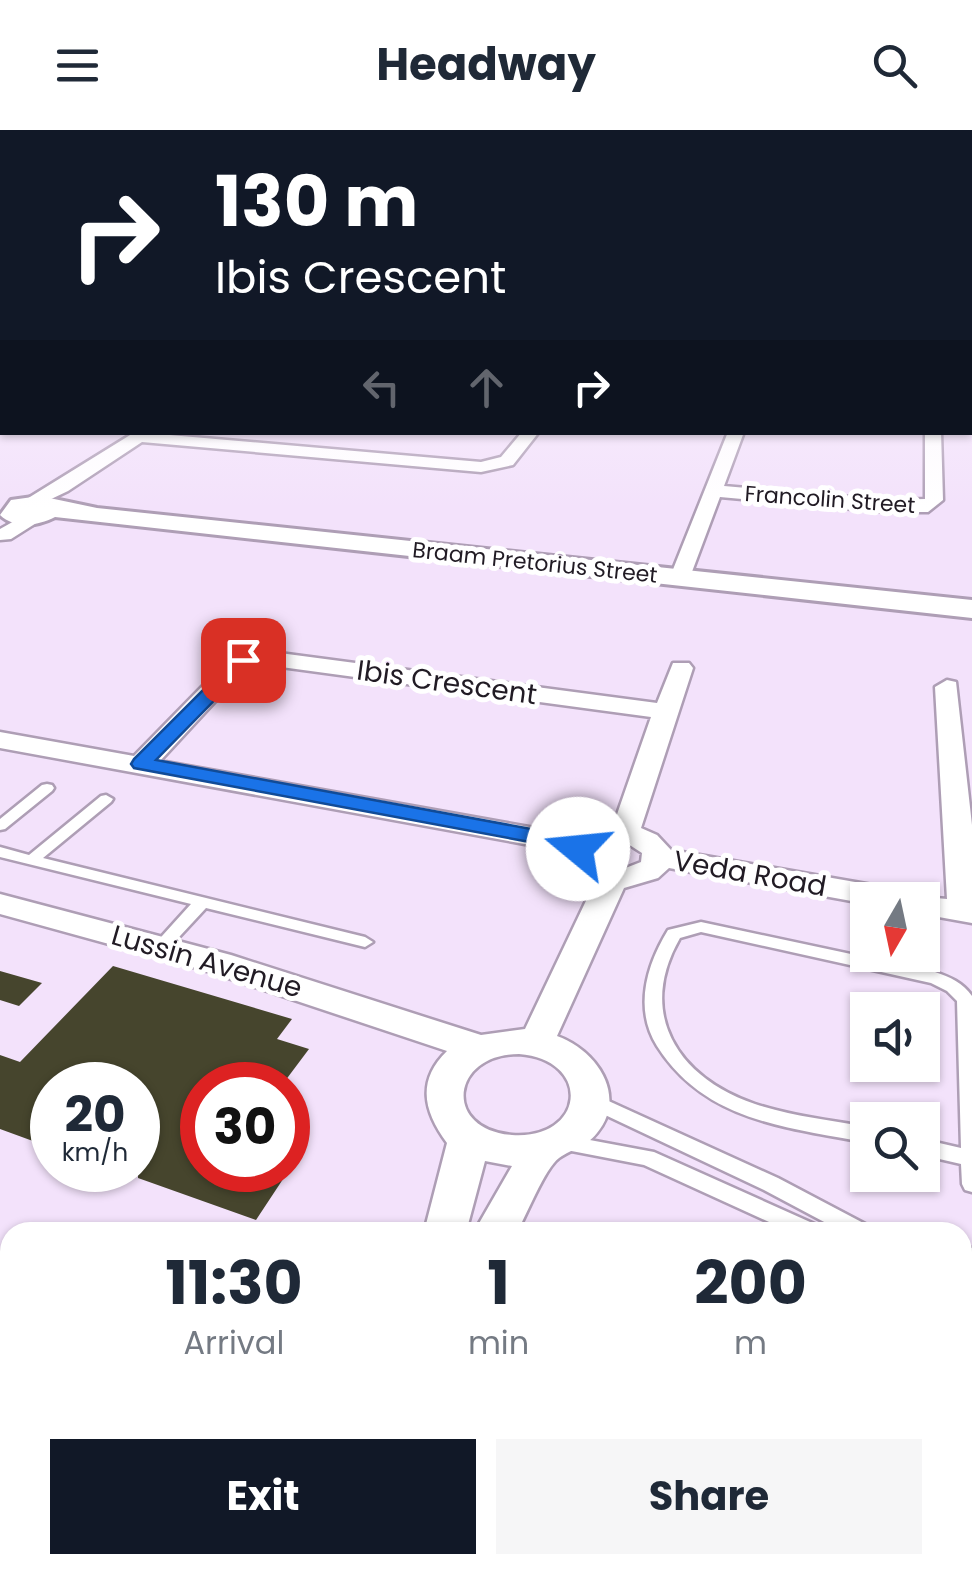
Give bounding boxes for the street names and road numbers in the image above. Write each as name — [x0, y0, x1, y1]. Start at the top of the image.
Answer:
street label: Francolin Street — [744, 478, 916, 521]
street label: Braam Pretorius Street — [411, 534, 659, 591]
street label: Ibis Crescent — [354, 651, 539, 714]
street label: Veda Road — [670, 841, 829, 906]
street label: Lussin Avenue — [107, 916, 307, 1007]

